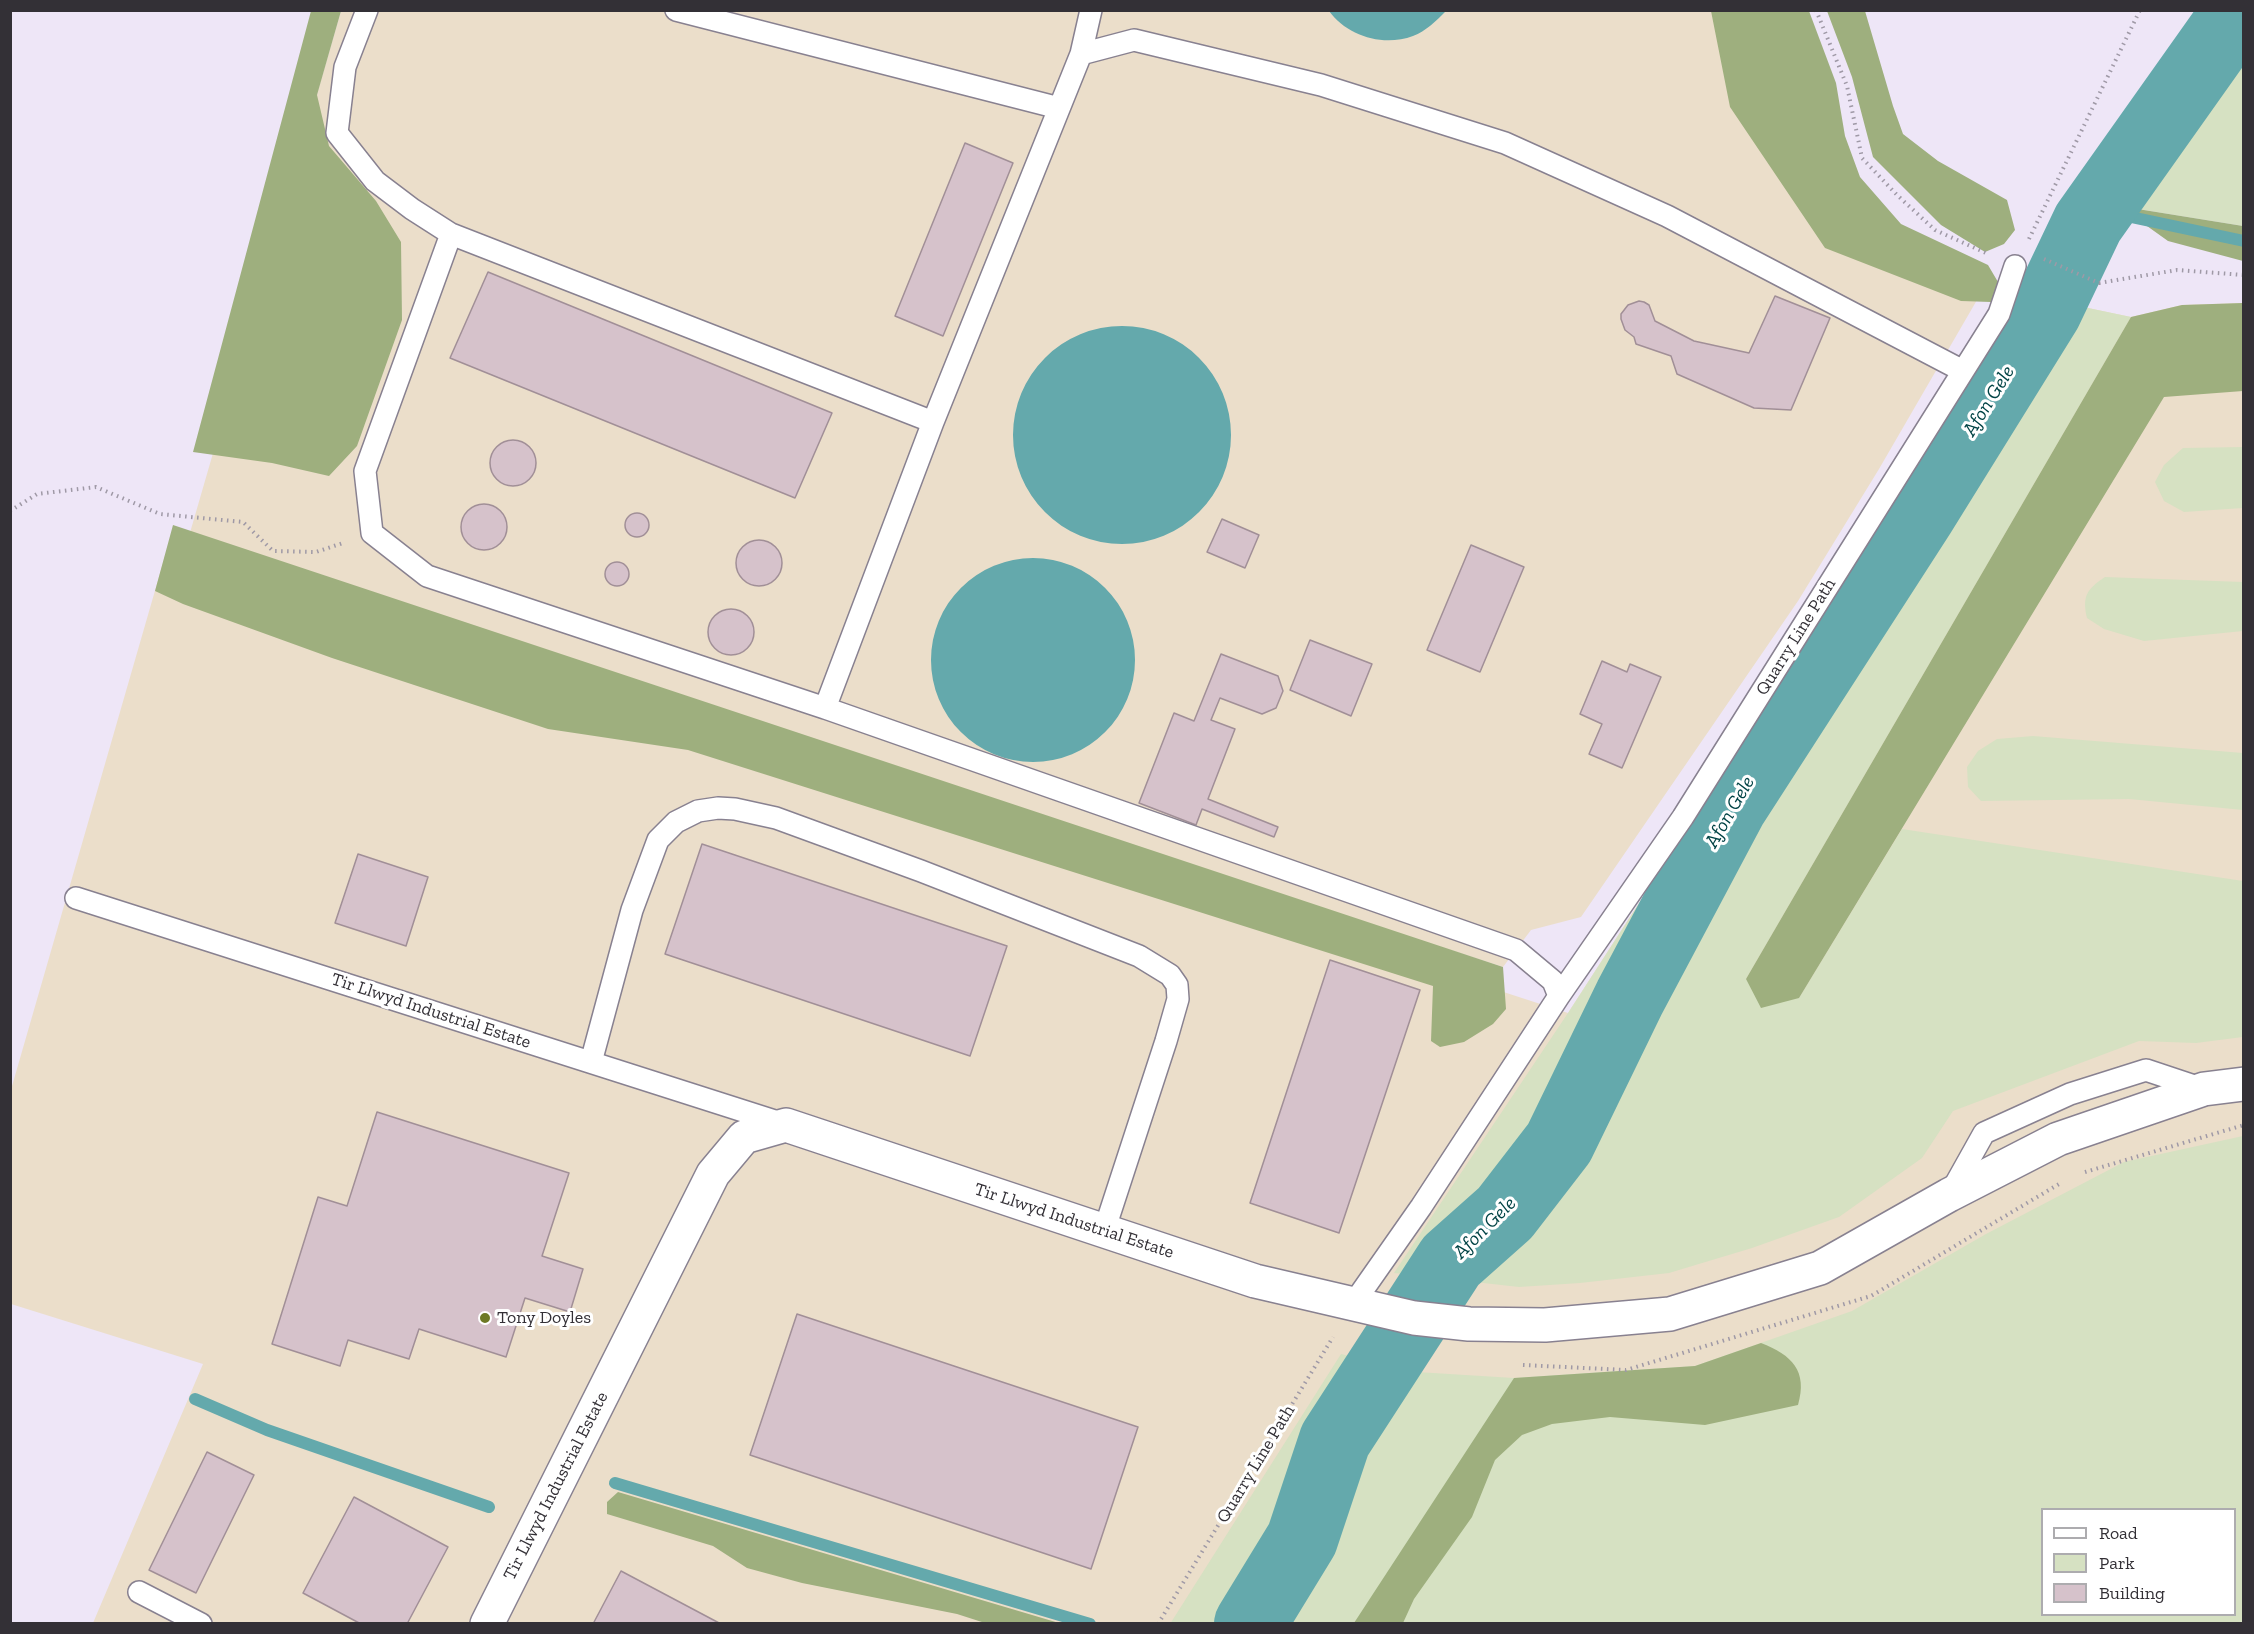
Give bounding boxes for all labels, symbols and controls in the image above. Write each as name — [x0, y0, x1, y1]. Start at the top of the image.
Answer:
water label: Afon Gele — [1958, 361, 2020, 441]
street label: Quarry Line Path — [1751, 575, 1841, 699]
water label: Afon Gele — [1700, 772, 1760, 852]
street label: Tir Llwyd Industrial Estate — [328, 968, 534, 1054]
street label: Tir Llwyd Industrial Estate — [971, 1178, 1177, 1264]
water label: Afon Gele — [1449, 1192, 1521, 1264]
place label: Tony Doyles — [497, 1307, 591, 1329]
marker: Tony Doyles — [478, 1311, 492, 1325]
street label: Tir Llwyd Industrial Estate — [499, 1388, 613, 1584]
street label: Quarry Line Path — [1212, 1401, 1300, 1527]
legend — [2041, 1508, 2236, 1616]
text: Road — [2099, 1522, 2138, 1544]
text: Park — [2099, 1552, 2135, 1574]
text: Building — [2099, 1582, 2165, 1604]

